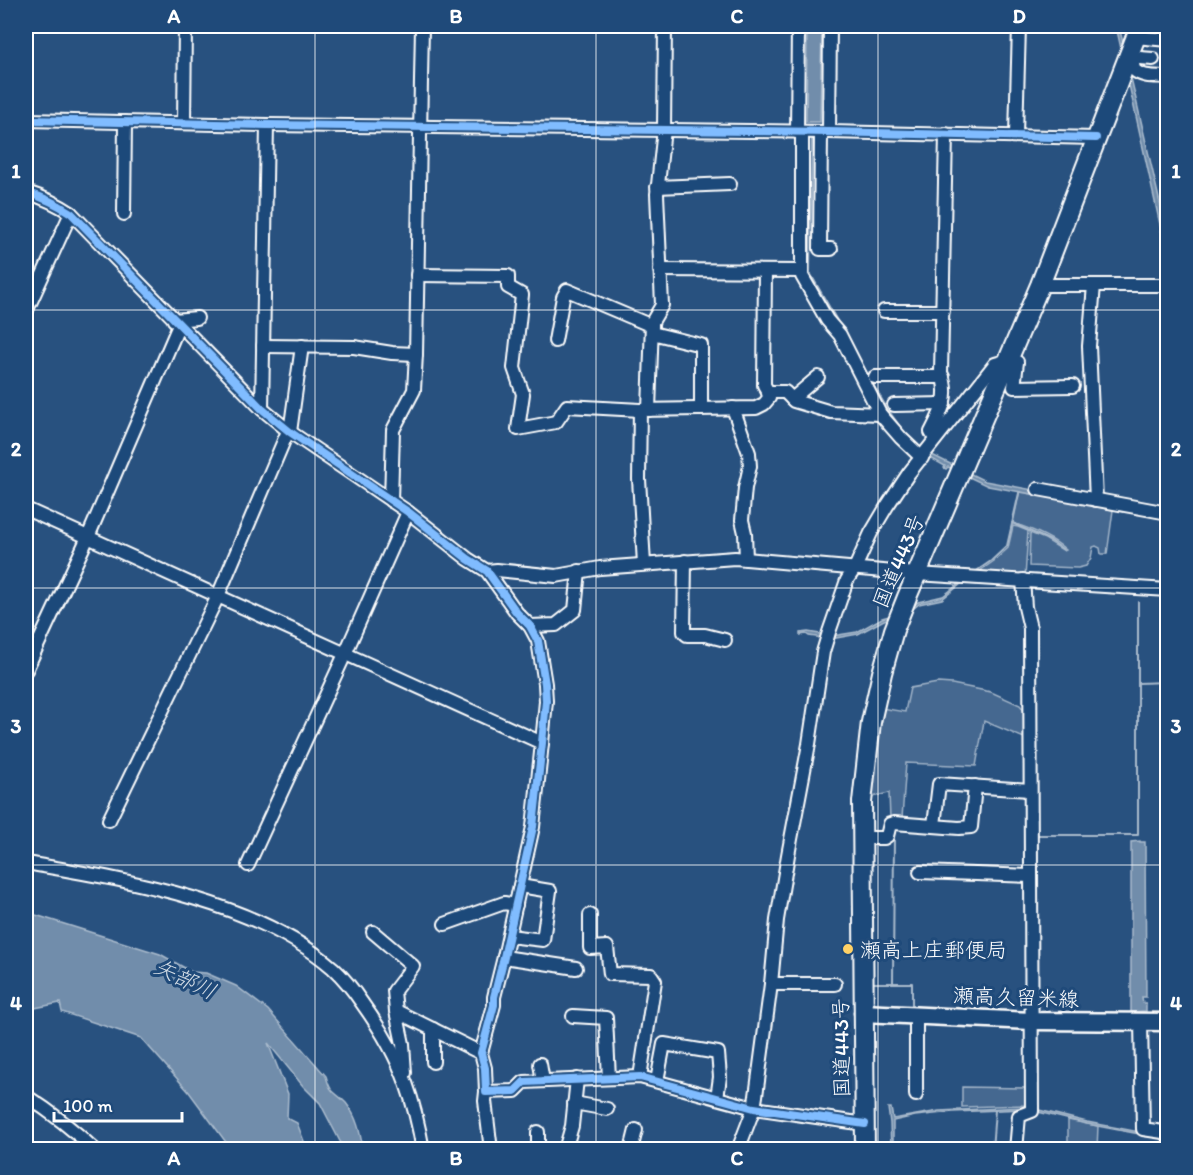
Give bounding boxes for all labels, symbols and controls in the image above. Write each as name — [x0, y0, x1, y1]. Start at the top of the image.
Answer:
text: A — [167, 4, 181, 28]
text: B — [450, 4, 463, 28]
text: C — [731, 4, 744, 28]
text: D — [1012, 4, 1026, 28]
text: 1 — [11, 159, 21, 183]
text: 1 — [1171, 159, 1181, 183]
text: 2 — [11, 437, 22, 461]
text: 2 — [1171, 437, 1182, 461]
street label: 国道443号 — [867, 510, 929, 612]
text: 3 — [11, 714, 22, 738]
text: 3 — [1171, 714, 1182, 738]
place label: 瀬高上庄郵便局 — [860, 937, 1007, 962]
marker: 瀬高上庄郵便局 — [841, 942, 855, 956]
water label: 矢部川 — [149, 953, 221, 1005]
street label: 瀬高久留米線 — [953, 982, 1079, 1012]
text: 4 — [10, 991, 22, 1015]
text: 4 — [1170, 991, 1182, 1015]
street label: 国道443号 — [828, 998, 854, 1098]
scale bar — [54, 1085, 182, 1123]
text: 100 m — [63, 1095, 113, 1117]
text: A — [167, 1146, 181, 1170]
text: B — [450, 1146, 463, 1170]
text: C — [731, 1146, 744, 1170]
text: D — [1012, 1146, 1026, 1170]

